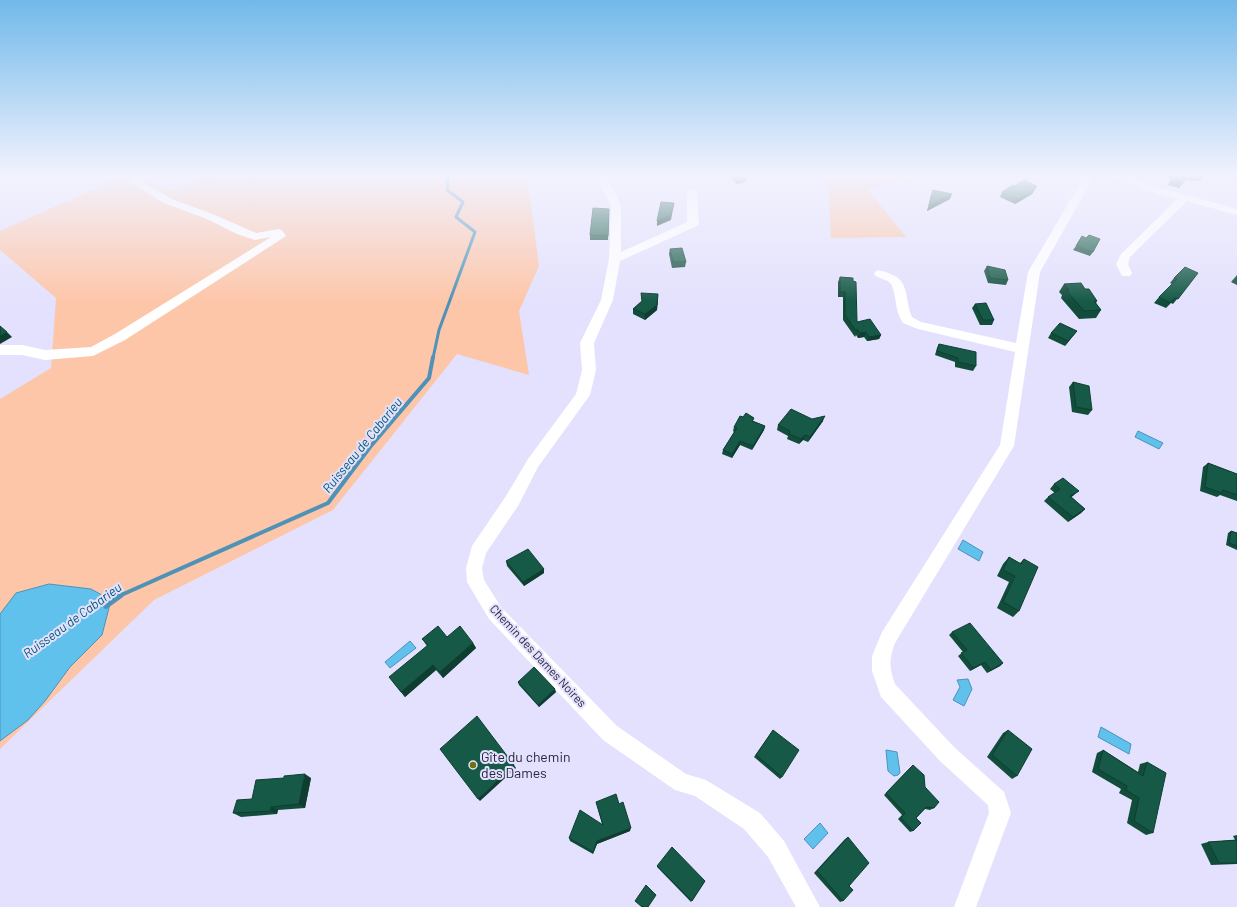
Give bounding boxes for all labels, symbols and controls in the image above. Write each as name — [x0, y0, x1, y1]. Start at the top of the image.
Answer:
water label: Ruisseau de Cabarieu — [319, 394, 406, 496]
water label: Ruisseau de Cabarieu — [20, 579, 125, 661]
street label: Chemin des Dames Noires — [488, 601, 590, 710]
place label: Gîte du chemin des Dames — [481, 748, 571, 781]
marker: Gîte du chemin des Dames — [468, 760, 478, 770]

